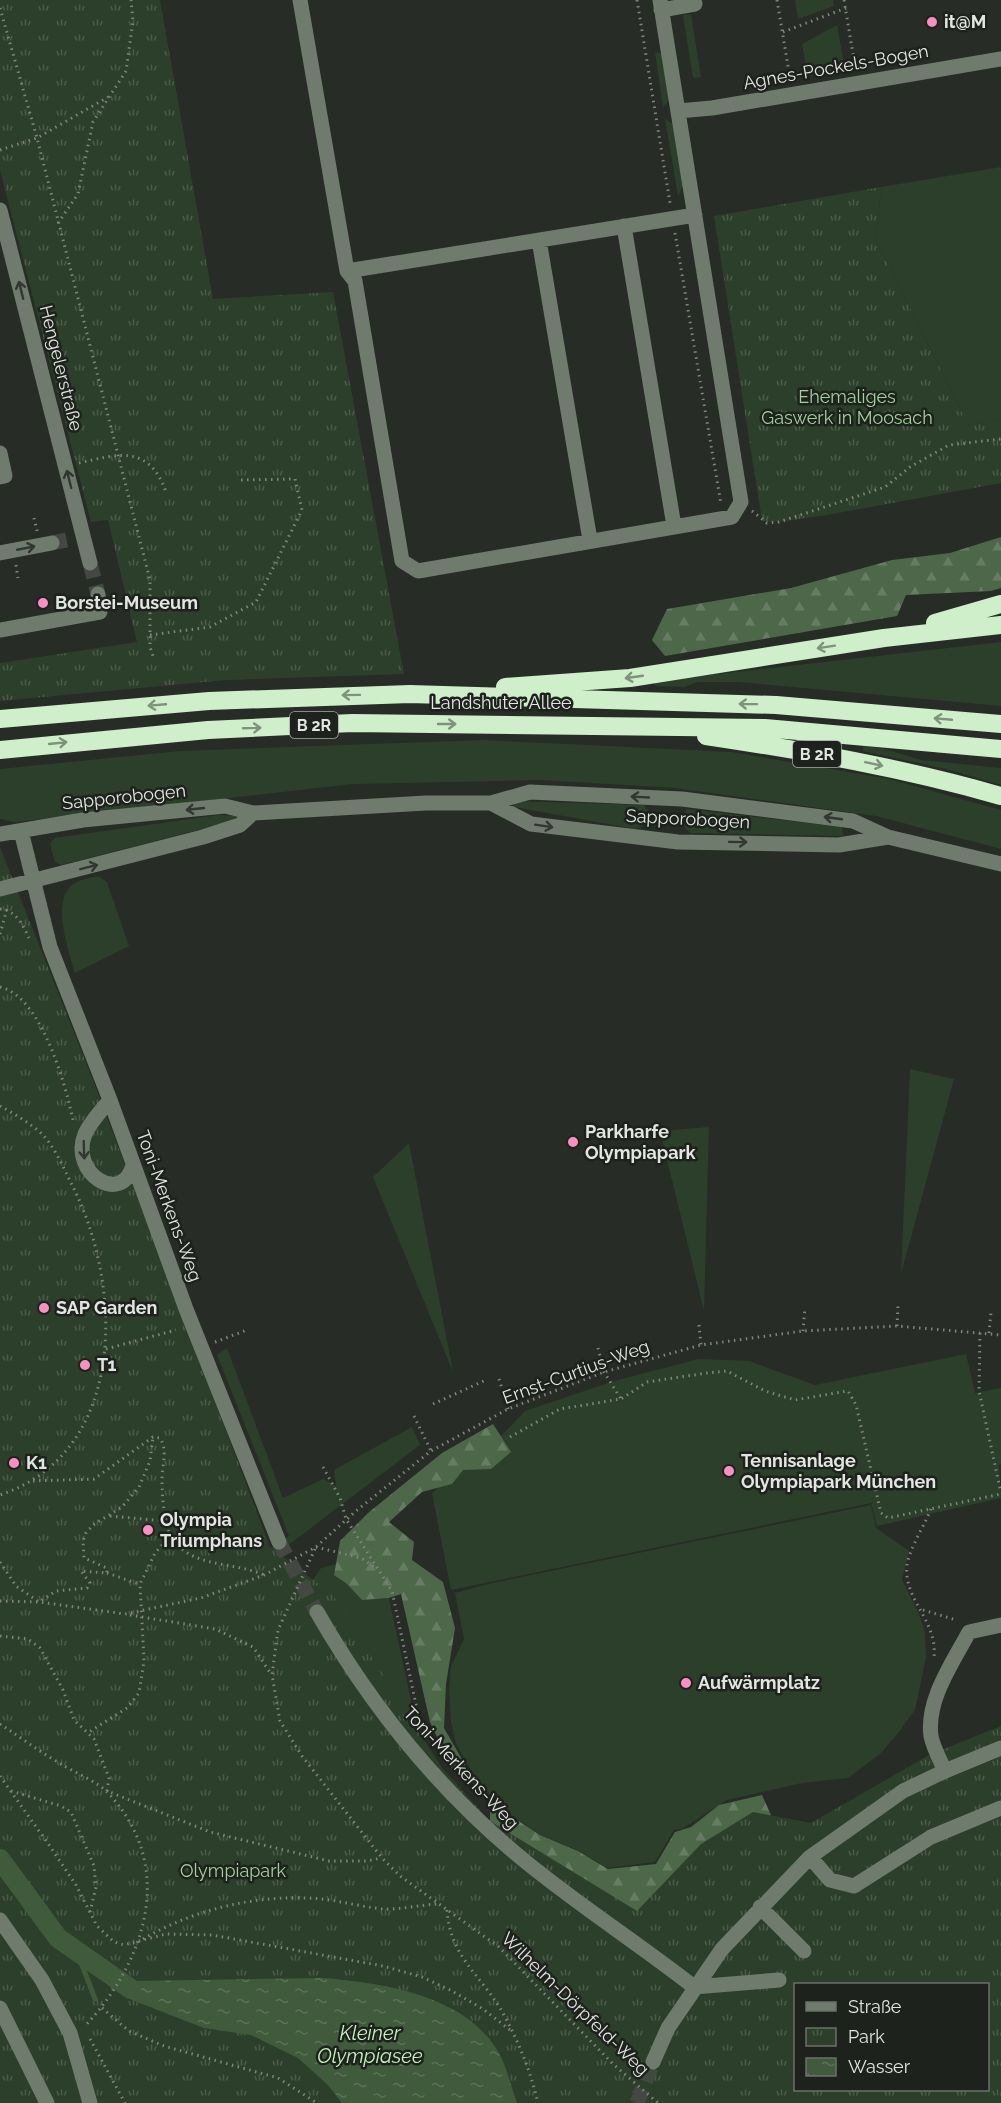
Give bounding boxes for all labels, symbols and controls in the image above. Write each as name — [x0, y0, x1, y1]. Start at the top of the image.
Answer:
place label: it@M — [944, 11, 986, 32]
marker: it@M — [925, 15, 939, 29]
street label: Agnes-Pockels-Bogen — [742, 40, 930, 93]
one-way arrow — [14, 281, 26, 300]
street label: Hengelerstraße — [36, 303, 87, 433]
park label: Ehemaliges Gaswerk in Moosach — [761, 386, 933, 428]
one-way arrow — [62, 470, 74, 489]
one-way arrow — [16, 542, 35, 553]
place label: Borstei-Museum — [55, 592, 198, 613]
marker: Borstei-Museum — [36, 596, 50, 610]
one-way arrow — [817, 642, 837, 653]
one-way arrow — [624, 672, 644, 683]
one-way arrow — [342, 689, 362, 701]
street label: Landshuter Allee — [430, 692, 572, 713]
one-way arrow — [739, 698, 759, 710]
one-way arrow — [147, 700, 167, 711]
road number: B 2R — [290, 712, 338, 738]
one-way arrow — [933, 713, 953, 724]
one-way arrow — [437, 718, 457, 730]
one-way arrow — [242, 722, 262, 733]
one-way arrow — [48, 738, 68, 749]
road number: B 2R — [793, 741, 841, 767]
one-way arrow — [865, 758, 884, 770]
street label: Sapporobogen — [61, 780, 187, 813]
one-way arrow — [630, 792, 650, 803]
one-way arrow — [186, 804, 206, 815]
street label: Sapporobogen — [625, 805, 751, 832]
one-way arrow — [824, 813, 844, 824]
one-way arrow — [533, 820, 553, 831]
one-way arrow — [727, 836, 747, 847]
one-way arrow — [80, 860, 99, 872]
place label: Parkharfe Olympiapark — [585, 1121, 697, 1163]
street label: Toni-Merkens-Weg — [132, 1127, 207, 1284]
marker: Parkharfe Olympiapark — [566, 1135, 580, 1149]
one-way arrow — [79, 1139, 90, 1159]
place label: SAP Garden — [56, 1297, 157, 1318]
marker: SAP Garden — [37, 1301, 51, 1315]
street label: Ernst-Curtius-Weg — [499, 1335, 652, 1408]
place label: T1 — [97, 1354, 116, 1375]
marker: T1 — [78, 1358, 92, 1372]
place label: Tennisanlage Olympiapark München — [741, 1450, 936, 1492]
place label: K1 — [26, 1452, 47, 1473]
marker: K1 — [7, 1456, 21, 1470]
marker: Tennisanlage Olympiapark München — [722, 1464, 736, 1478]
place label: Olympia Triumphans — [160, 1509, 262, 1551]
marker: Olympia Triumphans — [141, 1523, 155, 1537]
place label: Aufwärmplatz — [698, 1672, 820, 1693]
marker: Aufwärmplatz — [679, 1676, 693, 1690]
street label: Toni-Merkens-Weg — [399, 1702, 523, 1833]
park label: Olympiapark — [180, 1860, 286, 1881]
street label: Wilhelm-Dörpfeld-Weg — [497, 1928, 654, 2080]
legend — [794, 1983, 989, 2091]
text: Straße — [848, 1996, 902, 2017]
water label: Kleiner Olympiasee — [317, 2021, 423, 2068]
text: Park — [848, 2026, 885, 2047]
text: Wasser — [848, 2056, 911, 2077]

